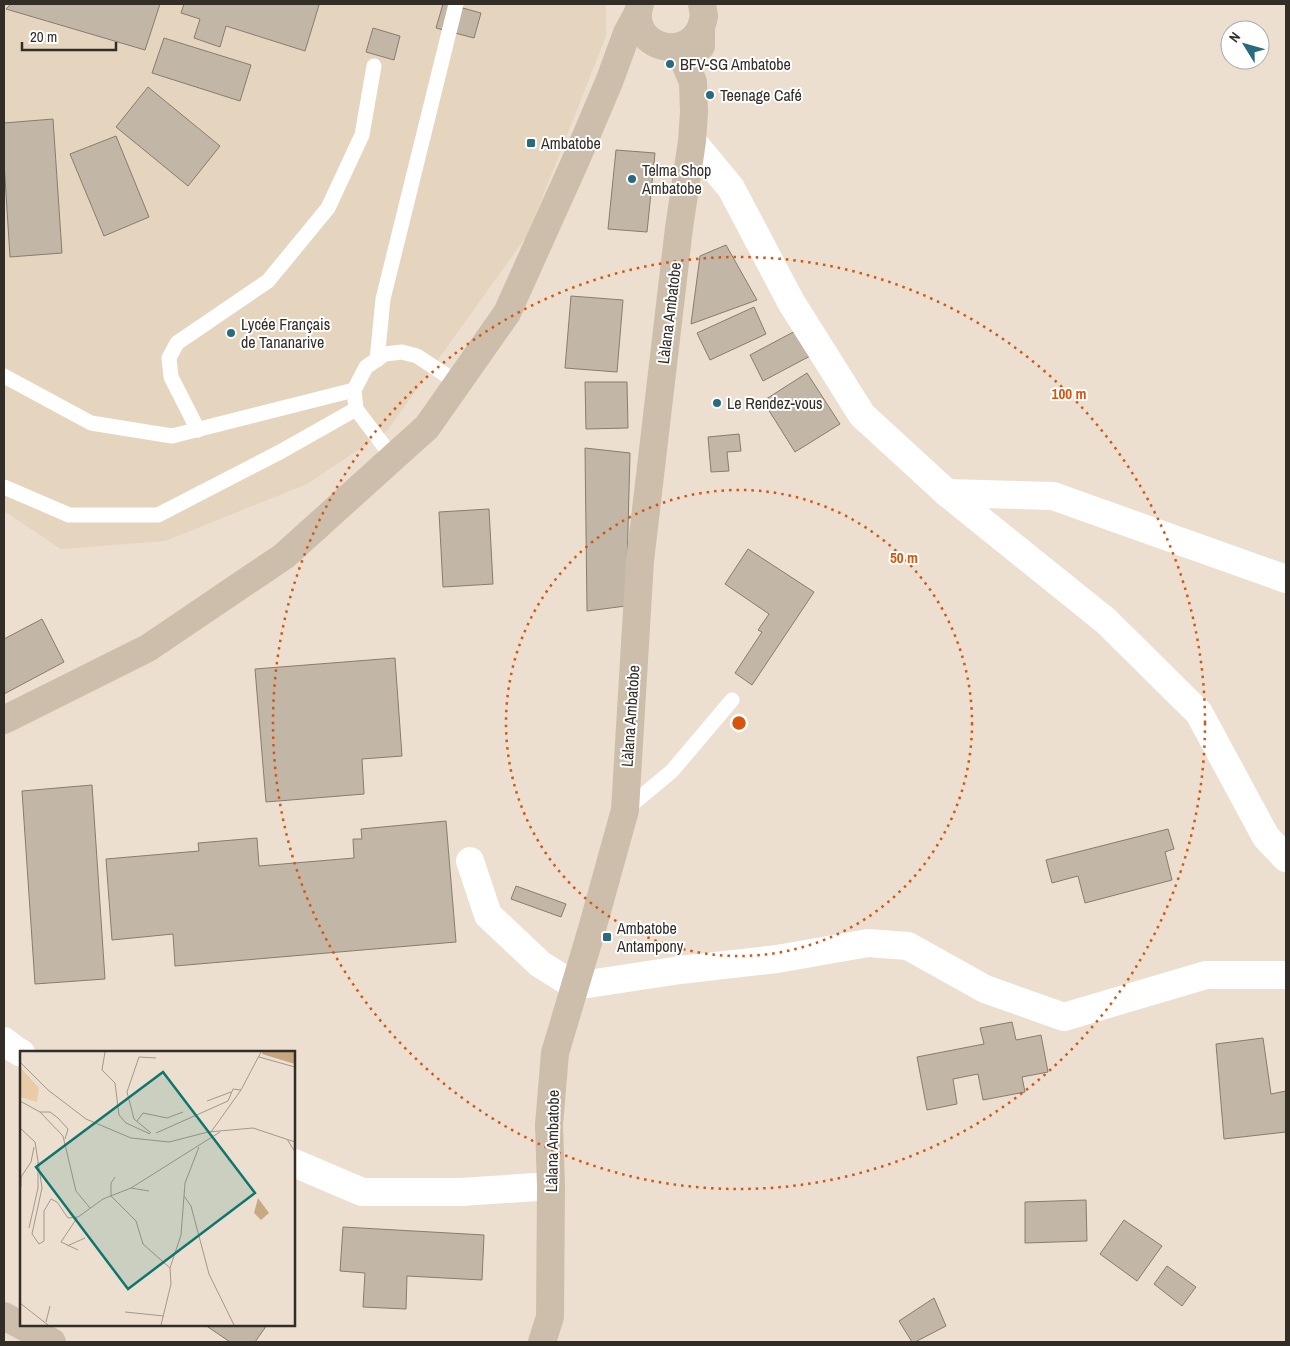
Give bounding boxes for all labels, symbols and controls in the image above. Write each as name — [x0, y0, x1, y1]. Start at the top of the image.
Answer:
scale bar — [22, 20, 116, 52]
north arrow — [1220, 20, 1270, 70]
text: 20 m — [30, 26, 57, 47]
text: N — [1225, 28, 1244, 46]
place label: BFV-SG Ambatobe — [680, 53, 791, 75]
marker: BFV-SG Ambatobe — [664, 58, 676, 70]
place label: Teenage Café — [720, 84, 802, 106]
marker: Teenage Café — [704, 89, 716, 101]
place label: Ambatobe — [540, 132, 601, 154]
marker: Ambatobe — [525, 137, 537, 149]
place label: Telma Shop Ambatobe — [641, 159, 711, 199]
marker: Telma Shop Ambatobe — [626, 173, 638, 185]
street label: Làlana Ambatobe — [652, 261, 686, 365]
place label: Lycée Français de Tananarive — [241, 313, 330, 353]
marker: Lycée Français de Tananarive — [225, 327, 237, 339]
text: 100 m — [1052, 383, 1086, 404]
place label: Le Rendez-vous — [727, 392, 823, 414]
marker: Le Rendez-vous — [711, 397, 723, 409]
text: 50 m — [890, 547, 918, 568]
street label: Làlana Ambatobe — [615, 664, 645, 768]
centre of rings — [730, 714, 748, 732]
place label: Ambatobe Antampony — [616, 917, 684, 957]
marker: Ambatobe Antampony — [601, 931, 613, 943]
inset map — [20, 1051, 295, 1326]
street label: Làlana Ambatobe — [540, 1090, 564, 1192]

